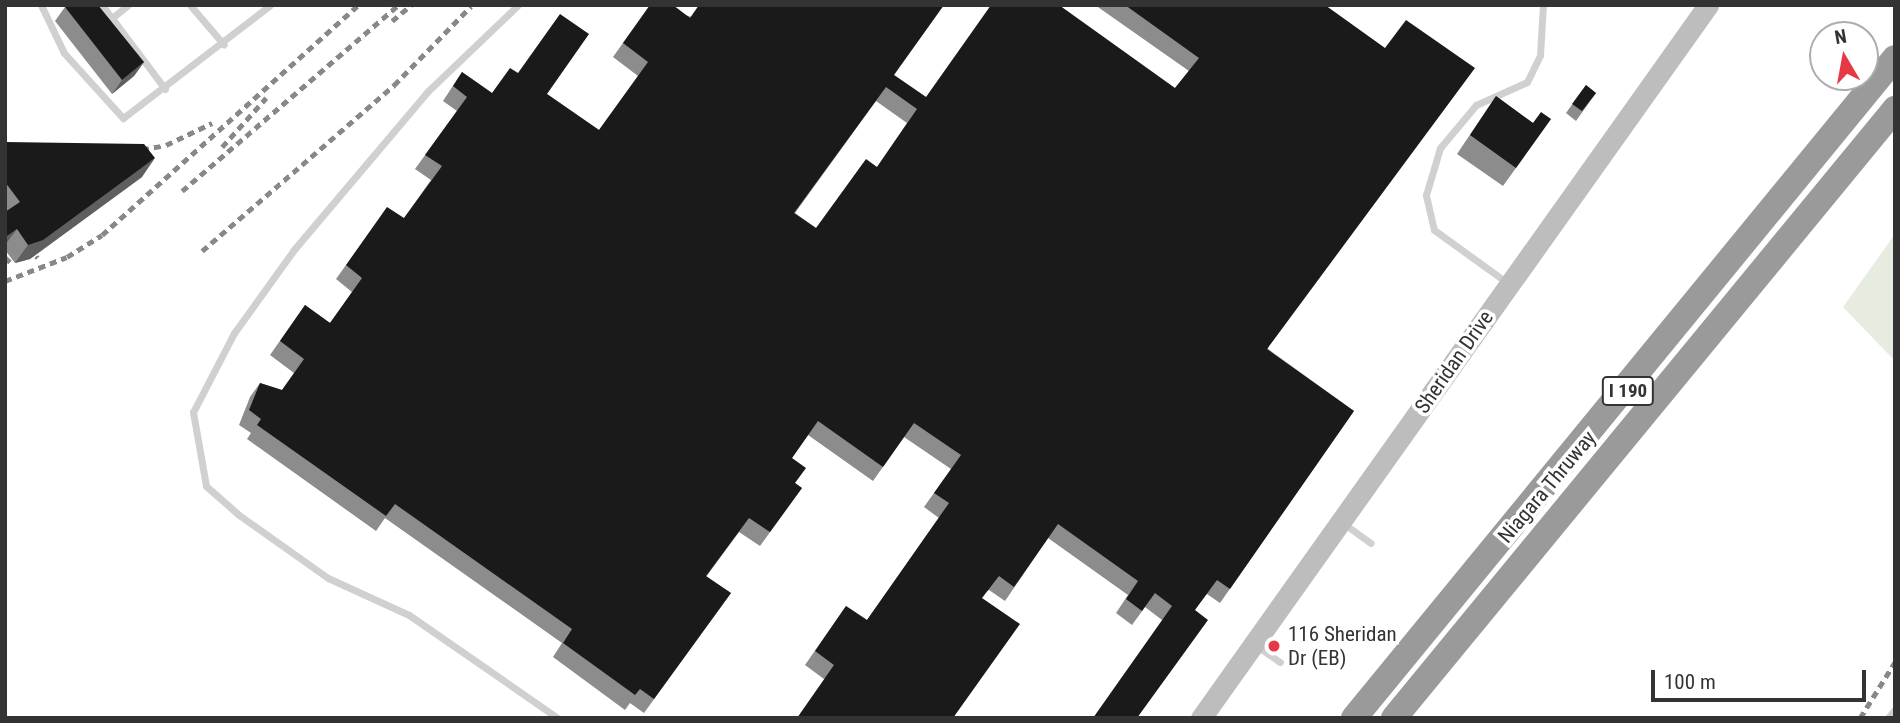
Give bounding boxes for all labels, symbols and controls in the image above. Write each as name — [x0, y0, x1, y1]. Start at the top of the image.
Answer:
north arrow — [1809, 21, 1879, 91]
text: N — [1833, 24, 1848, 49]
street label: Sheridan Drive — [1409, 306, 1499, 418]
road number: I 190 — [1602, 376, 1654, 406]
street label: Niagara Thruway — [1493, 426, 1601, 548]
place label: 116 Sheridan Dr (EB) — [1288, 621, 1397, 671]
marker: 116 Sheridan Dr (EB) — [1266, 638, 1282, 654]
scale bar — [1655, 656, 1870, 700]
text: 100 m — [1664, 670, 1716, 694]

